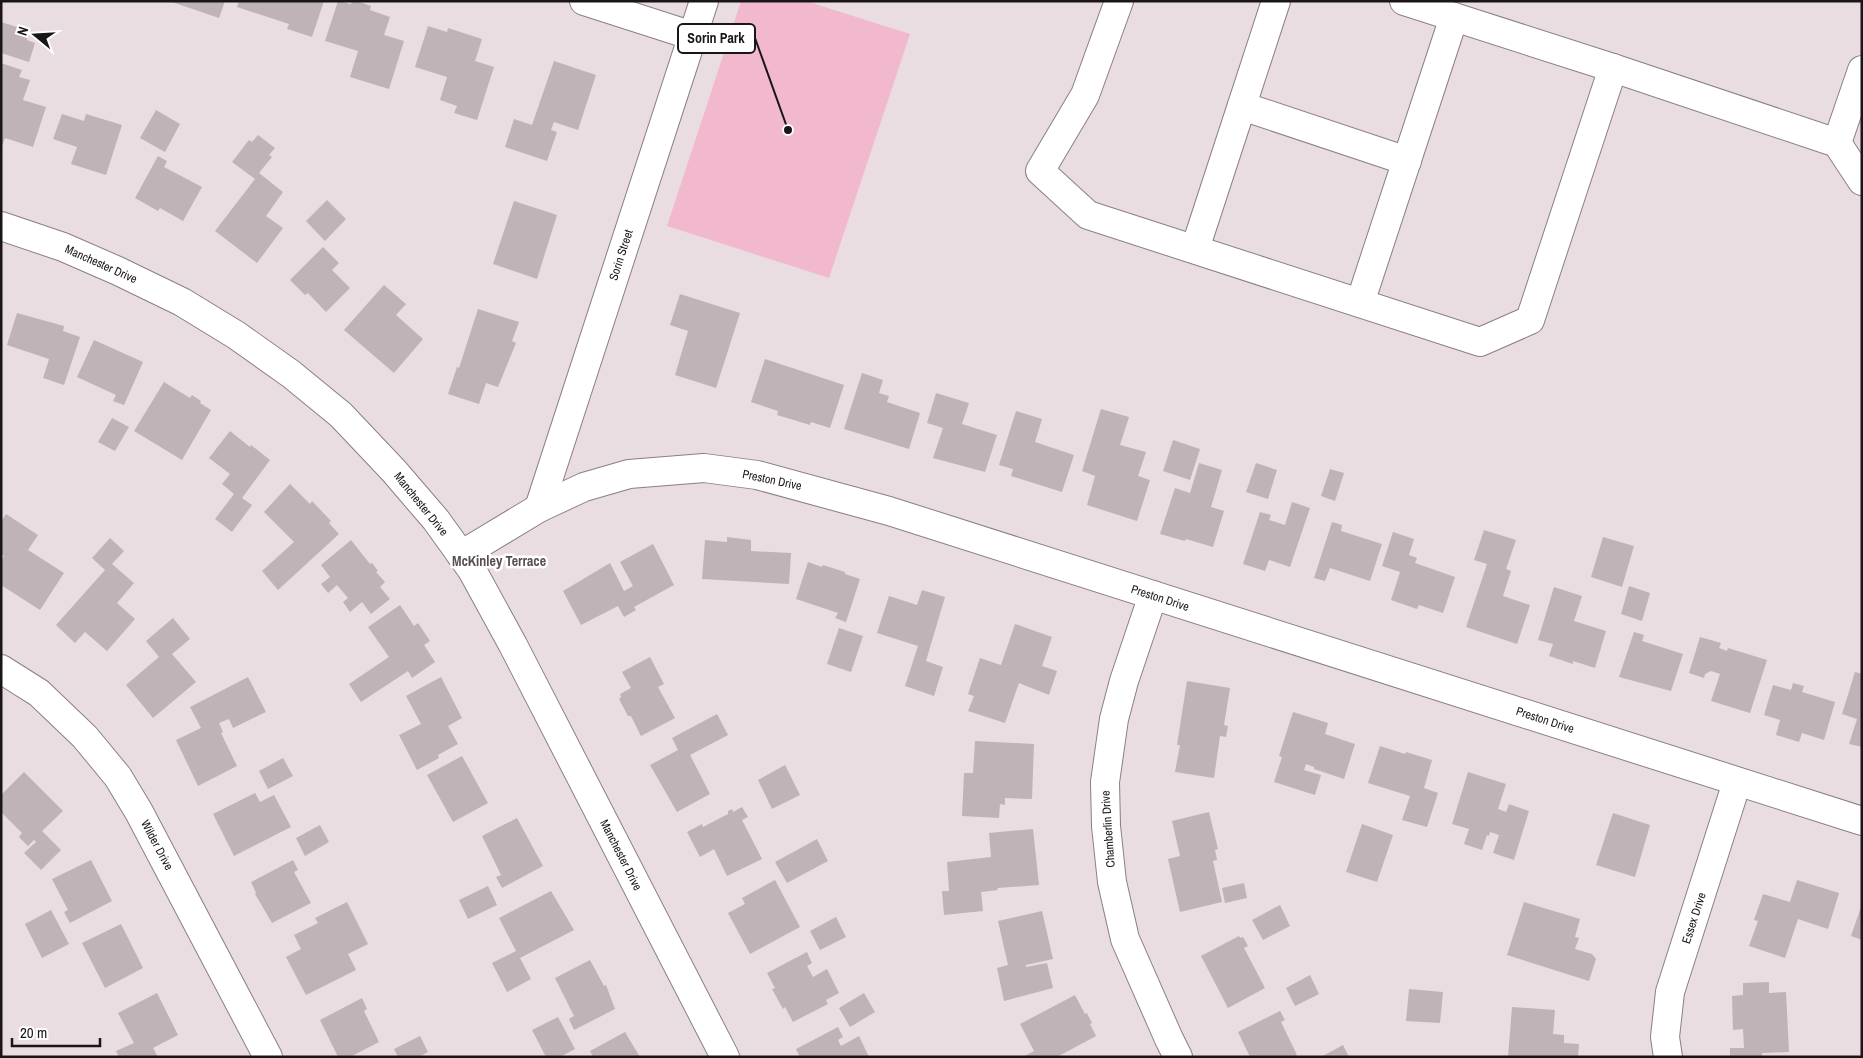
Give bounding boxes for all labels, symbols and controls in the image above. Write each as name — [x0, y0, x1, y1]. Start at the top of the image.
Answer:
north arrow — [10, 10, 60, 60]
text: N — [13, 24, 32, 38]
callout: Sorin Park — [678, 24, 755, 53]
text: Sorin Park — [687, 29, 745, 47]
street label: Sorin Street — [605, 227, 637, 282]
street label: Manchester Drive — [62, 241, 140, 287]
street label: Preston Drive — [741, 466, 803, 494]
street label: Manchester Drive — [390, 469, 452, 539]
district label: McKinley Terrace — [452, 552, 546, 570]
street label: Preston Drive — [1129, 581, 1191, 615]
street label: Preston Drive — [1514, 703, 1576, 737]
street label: Chamberlin Drive — [1097, 790, 1119, 868]
street label: Wilder Drive — [137, 817, 177, 873]
street label: Manchester Drive — [596, 817, 646, 893]
street label: Essex Drive — [1678, 890, 1710, 946]
scale bar — [12, 1016, 100, 1048]
text: 20 m — [20, 1022, 47, 1043]

